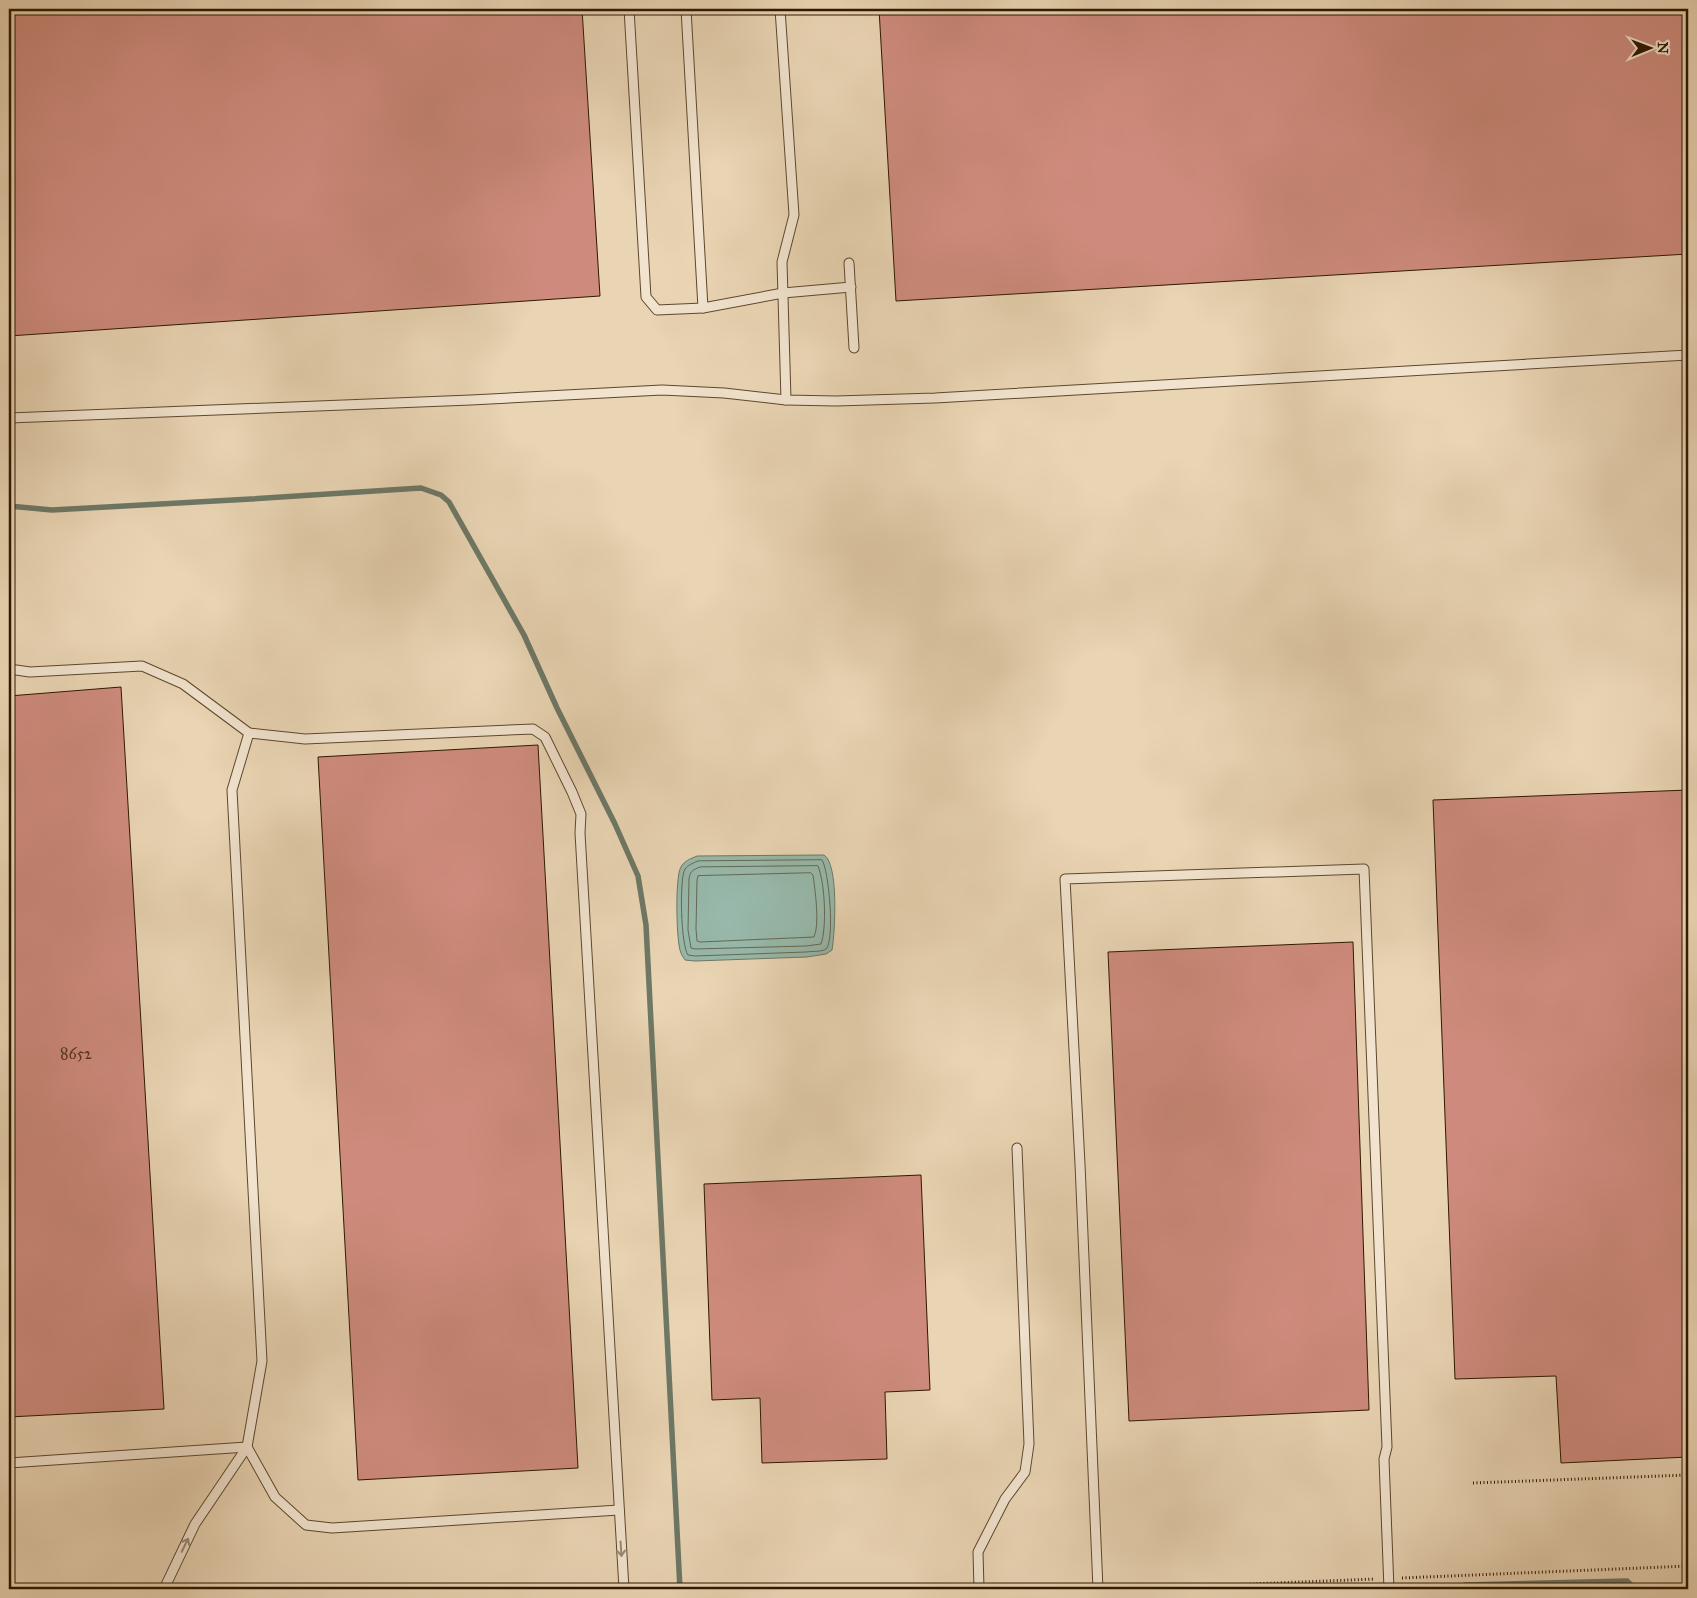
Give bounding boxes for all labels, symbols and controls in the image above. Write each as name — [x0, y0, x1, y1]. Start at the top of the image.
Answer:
north arrow — [1624, 22, 1674, 72]
text: N — [1654, 42, 1671, 54]
house number: 8652 — [60, 1044, 92, 1063]
one-way arrow — [181, 1538, 190, 1553]
one-way arrow — [617, 1541, 626, 1557]

